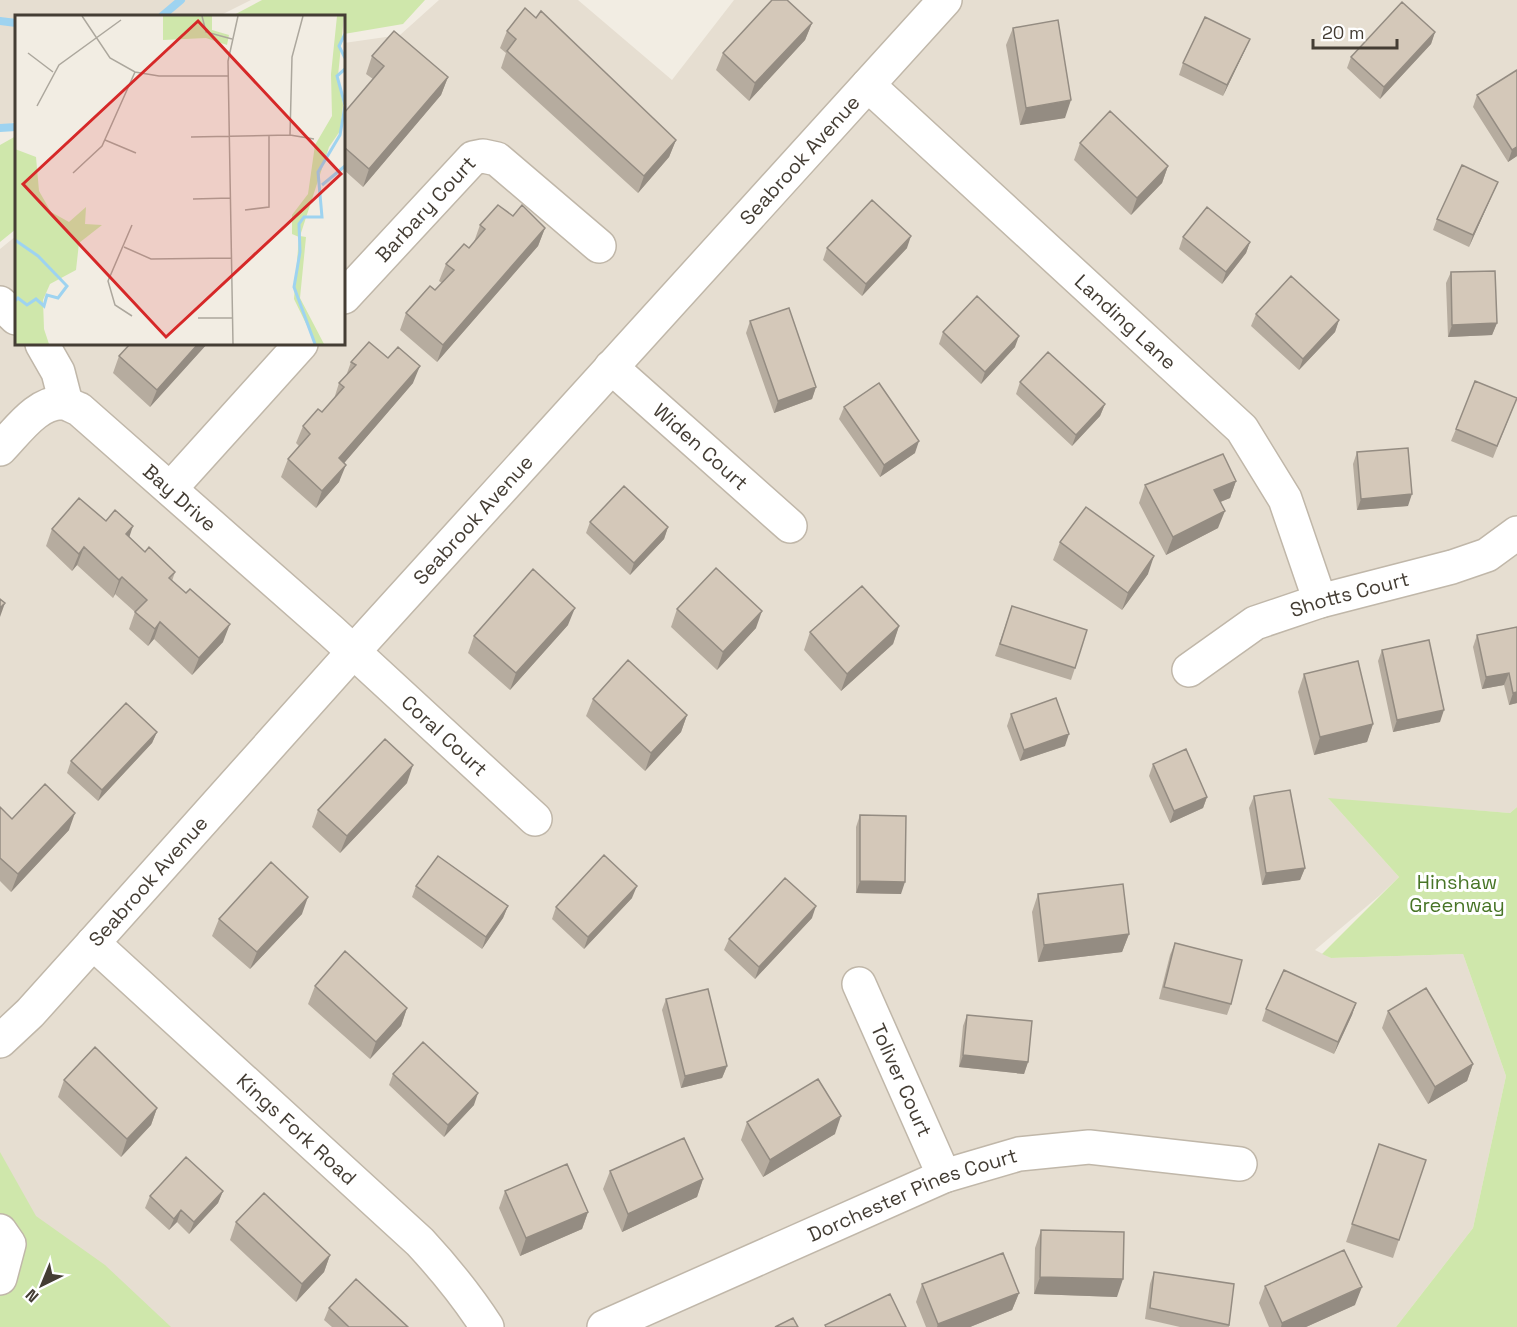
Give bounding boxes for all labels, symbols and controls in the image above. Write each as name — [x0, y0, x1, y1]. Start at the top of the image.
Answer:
scale bar — [1313, 12, 1397, 50]
inset map — [15, 15, 345, 345]
text: 20 m — [1322, 21, 1365, 44]
street label: Seabrook Avenue — [734, 90, 865, 230]
street label: Barbary Court — [370, 150, 481, 268]
street label: Landing Lane — [1069, 269, 1182, 375]
street label: Widen Court — [648, 398, 754, 496]
street label: Seabrook Avenue — [407, 449, 539, 590]
street label: Bay Drive — [137, 458, 222, 537]
street label: Shotts Court — [1287, 566, 1412, 623]
street label: Coral Court — [396, 689, 493, 782]
street label: Seabrook Avenue — [83, 810, 213, 952]
park label: Hinshaw Greenway — [1409, 869, 1505, 918]
street label: Toliver Court — [865, 1019, 938, 1141]
street label: Kings Fork Road — [231, 1068, 362, 1191]
street label: Dorchester Pines Court — [804, 1142, 1020, 1248]
north arrow — [12, 1255, 72, 1315]
text: N — [21, 1284, 43, 1307]

